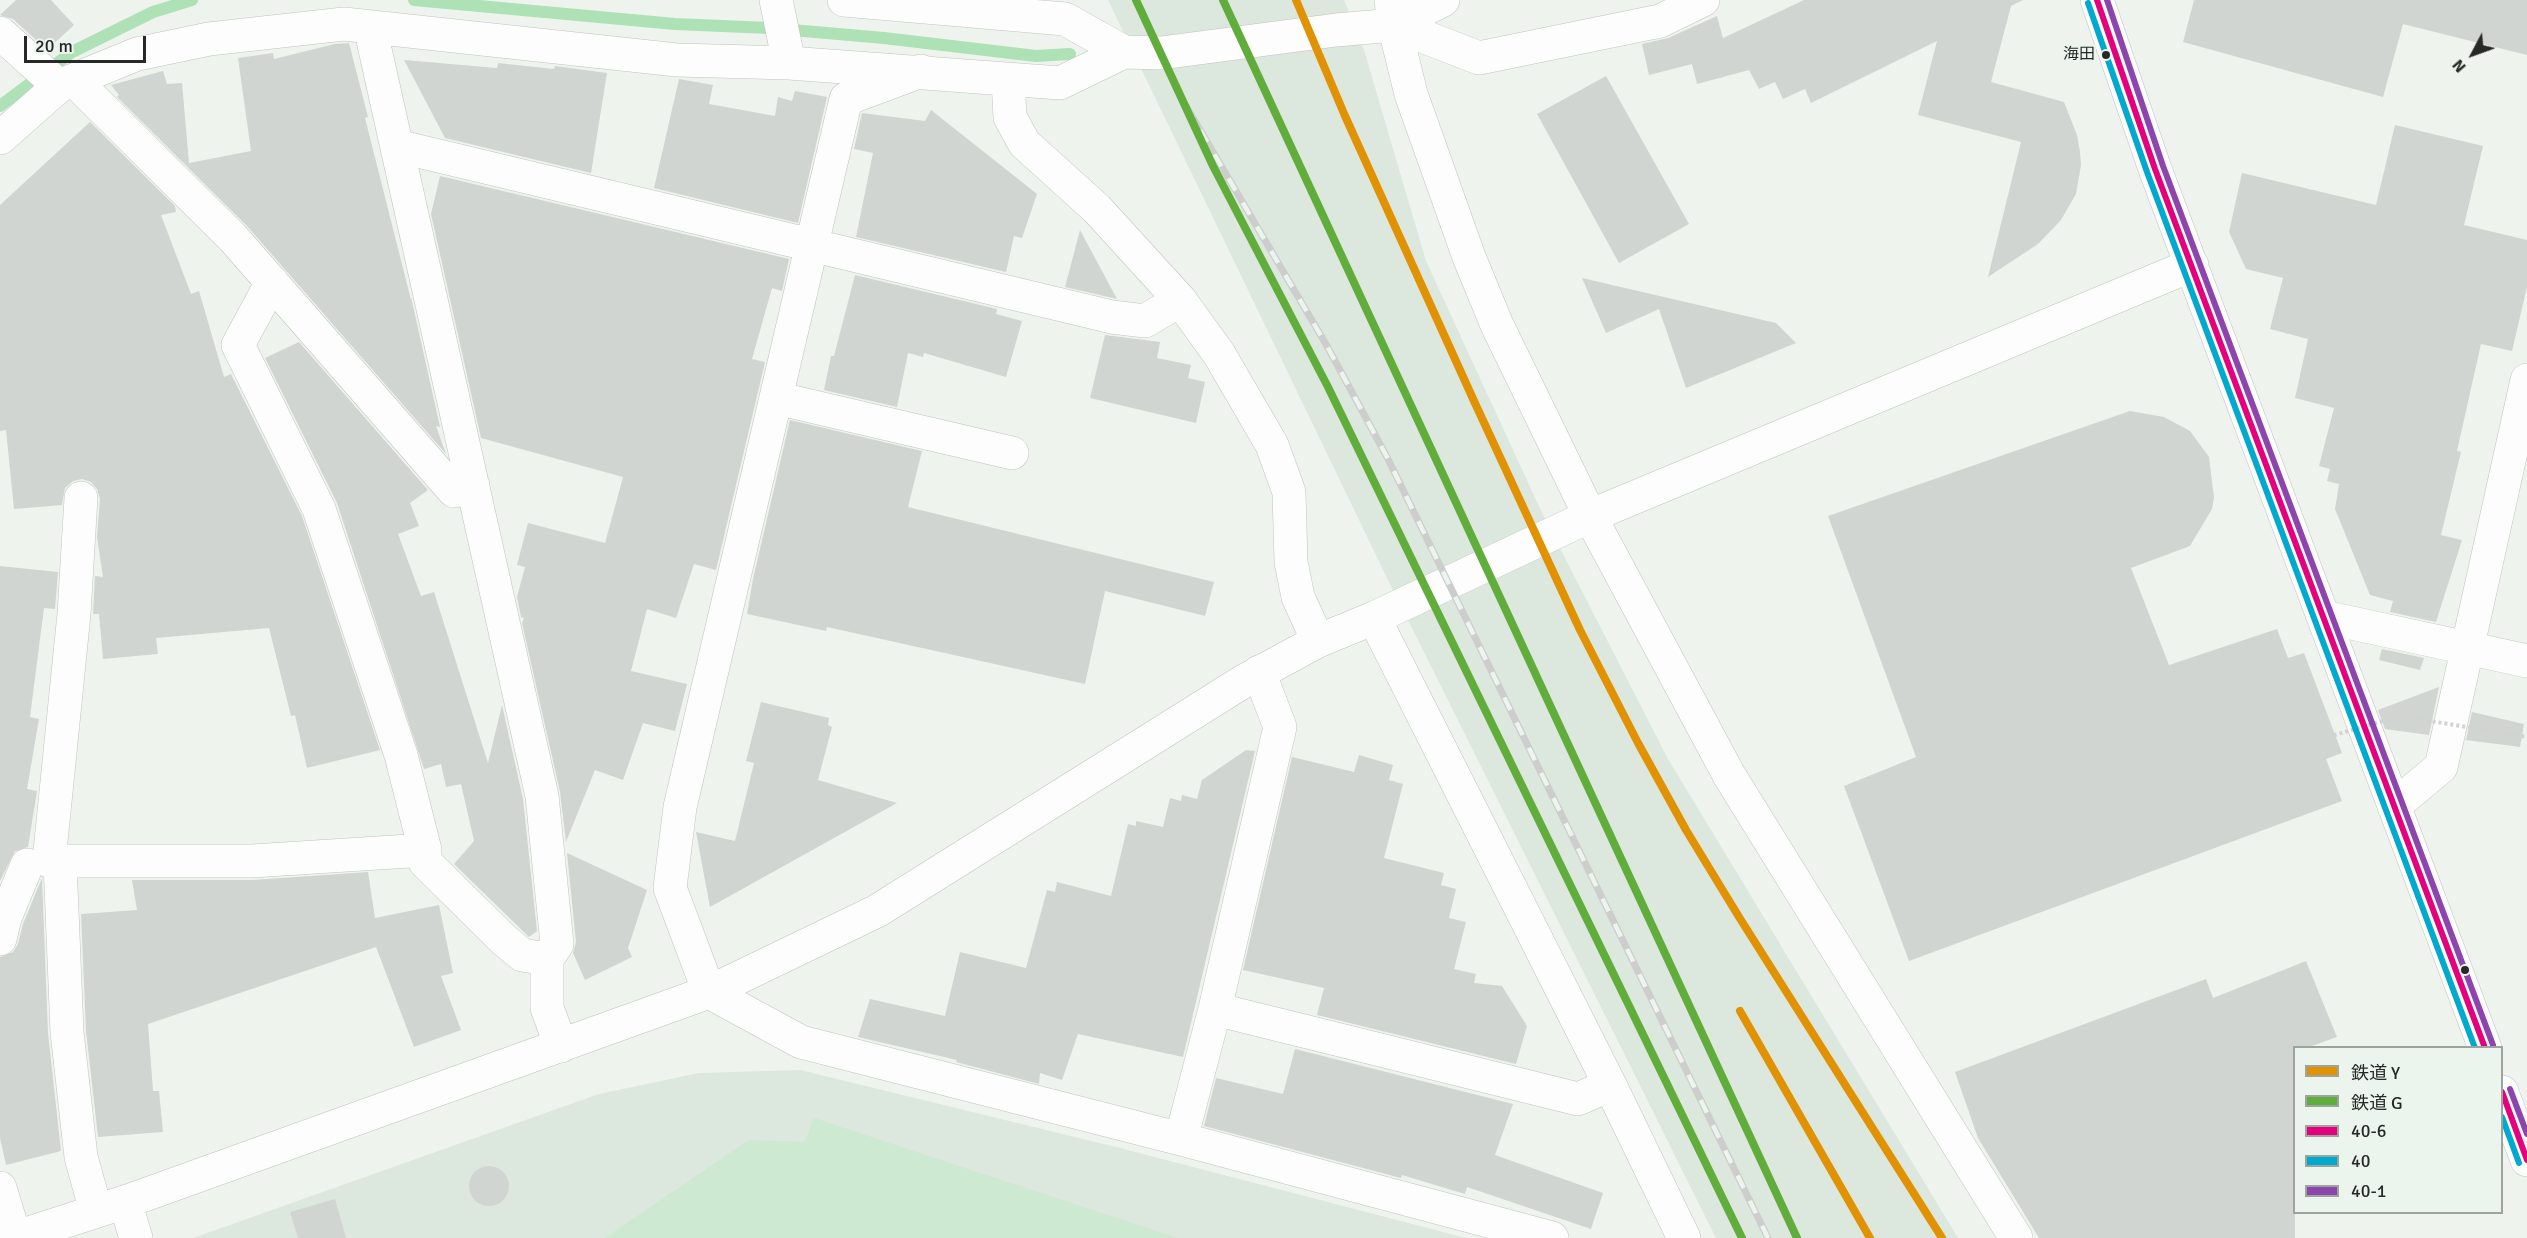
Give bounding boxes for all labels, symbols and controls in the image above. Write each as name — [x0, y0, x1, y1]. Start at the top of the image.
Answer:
scale bar — [27, 24, 148, 62]
north arrow — [2443, 24, 2503, 84]
text: 20 m — [35, 35, 73, 57]
place label: 海田 — [2063, 45, 2095, 65]
marker: 海田 — [2100, 49, 2112, 61]
text: N — [2448, 55, 2471, 77]
unlabelled marker — [2459, 964, 2471, 976]
legend — [2293, 1046, 2503, 1214]
text: 鉄道 Y — [2351, 1062, 2400, 1084]
text: 鉄道 G — [2351, 1092, 2403, 1114]
text: 40-6 — [2351, 1120, 2386, 1142]
text: 40 — [2351, 1150, 2370, 1172]
text: 40-1 — [2351, 1180, 2386, 1202]

